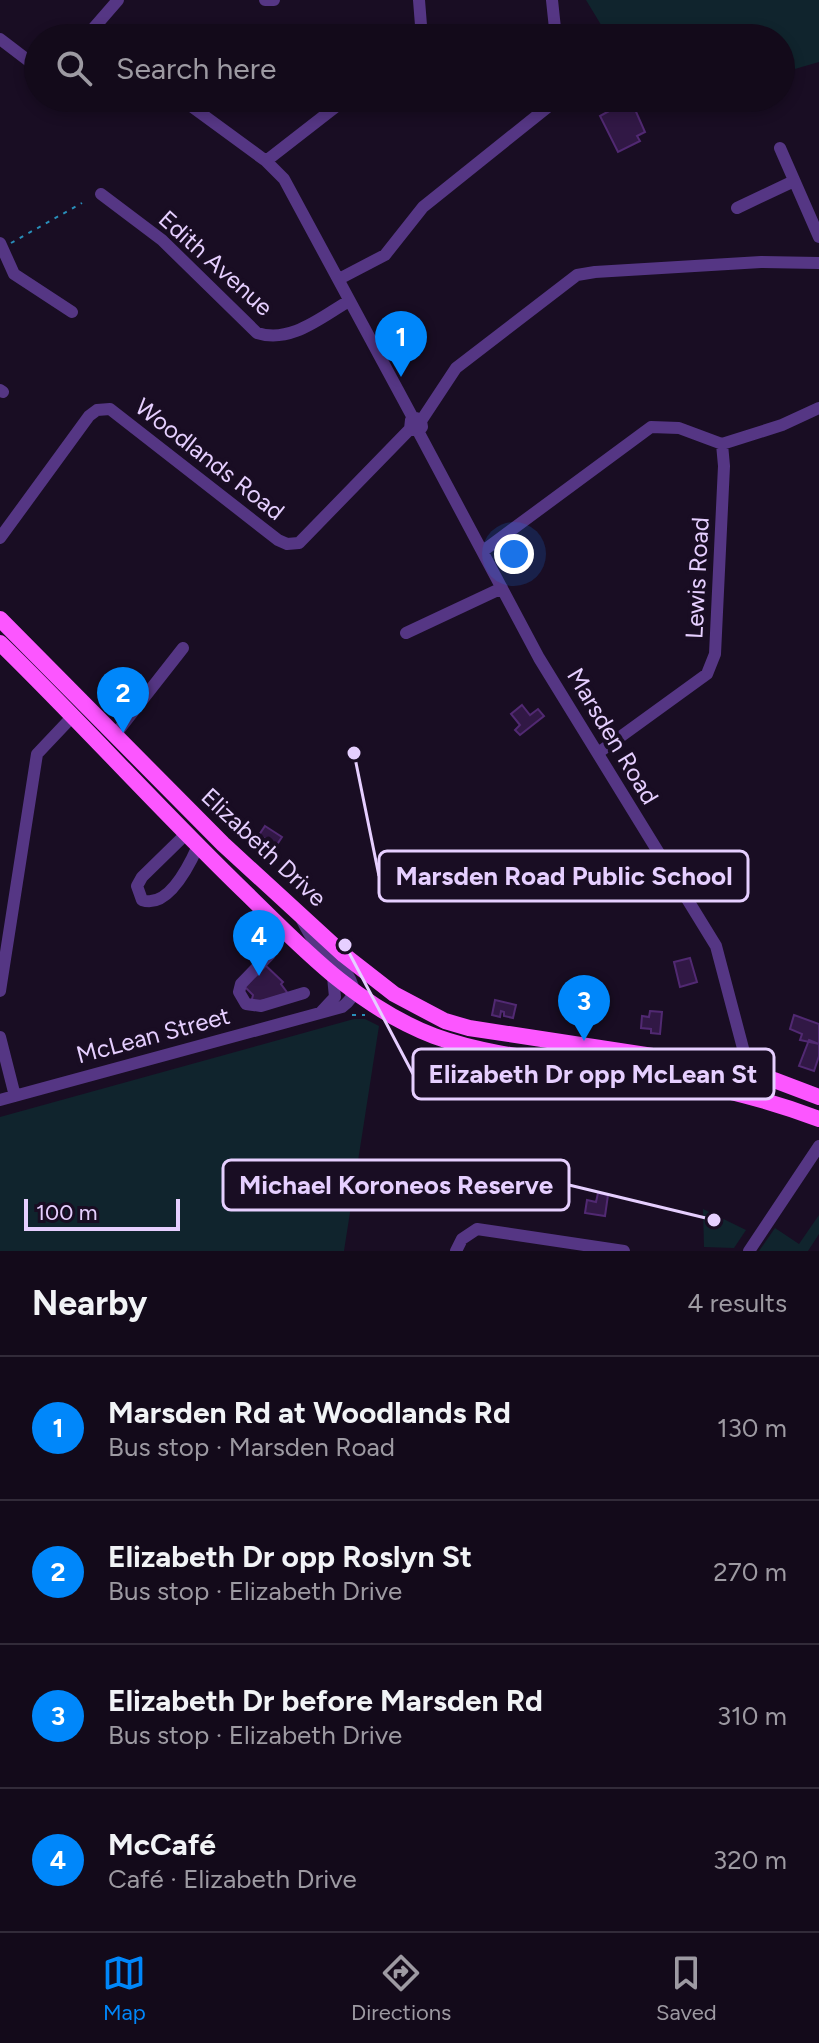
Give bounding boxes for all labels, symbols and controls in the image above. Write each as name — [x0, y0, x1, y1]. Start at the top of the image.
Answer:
search box — [24, 24, 795, 112]
icon: search — [52, 46, 96, 90]
text: Search here — [116, 50, 276, 87]
street label: Edith Avenue — [153, 204, 279, 322]
pin: 1 — [375, 311, 427, 377]
street label: Woodlands Road — [130, 392, 290, 526]
street label: Lewis Road — [679, 516, 715, 640]
your location — [494, 534, 534, 574]
street label: Marsden Road — [561, 663, 665, 809]
pin: 2 — [97, 667, 149, 733]
street label: Elizabeth Drive — [196, 782, 332, 912]
callout: Marsden Road Public School — [379, 851, 748, 901]
text: Marsden Road Public School — [395, 860, 733, 892]
pin: 4 — [233, 910, 285, 976]
pin: 3 — [558, 975, 610, 1041]
street label: McLean Street — [73, 1001, 233, 1069]
callout: Elizabeth Dr opp McLean St — [413, 1049, 774, 1099]
text: Elizabeth Dr opp McLean St — [429, 1058, 757, 1090]
callout: Michael Koroneos Reserve — [223, 1160, 569, 1210]
text: Michael Koroneos Reserve — [239, 1169, 553, 1201]
scale bar — [24, 1195, 180, 1231]
text: 100 m — [36, 1199, 97, 1226]
text: Nearby — [32, 1283, 147, 1324]
text: 4 results — [687, 1287, 787, 1319]
text: Marsden Rd at Woodlands Rd — [108, 1394, 511, 1431]
text: 1 — [53, 1412, 63, 1444]
text: 130 m — [717, 1412, 787, 1444]
text: Bus stop · Marsden Road — [108, 1431, 395, 1463]
text: Elizabeth Dr opp Roslyn St — [108, 1538, 472, 1575]
text: 2 — [50, 1556, 66, 1588]
text: 270 m — [713, 1556, 787, 1588]
text: Bus stop · Elizabeth Drive — [108, 1575, 402, 1607]
text: Elizabeth Dr before Marsden Rd — [108, 1682, 543, 1719]
text: 3 — [51, 1700, 65, 1732]
text: 310 m — [717, 1700, 787, 1732]
text: Bus stop · Elizabeth Drive — [108, 1719, 402, 1751]
text: McCafé — [108, 1826, 216, 1863]
text: 4 — [50, 1844, 66, 1876]
text: 320 m — [713, 1844, 787, 1876]
text: Café · Elizabeth Drive — [108, 1863, 357, 1895]
tab: Map — [102, 1951, 146, 2026]
tab: Directions — [351, 1951, 451, 2026]
tab: Saved — [656, 1951, 717, 2026]

